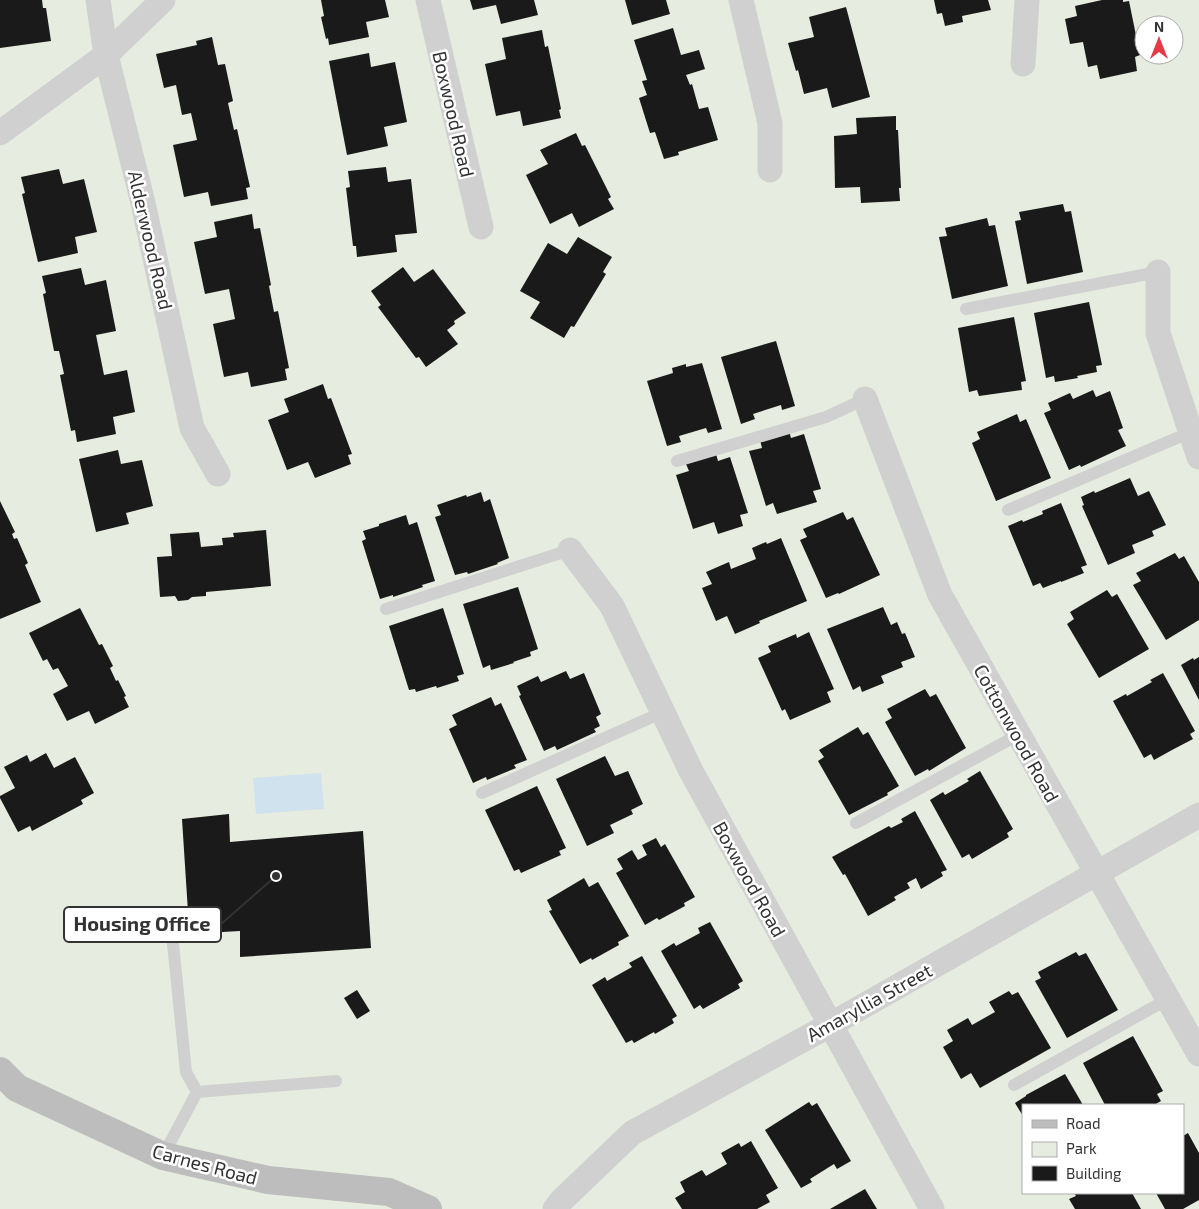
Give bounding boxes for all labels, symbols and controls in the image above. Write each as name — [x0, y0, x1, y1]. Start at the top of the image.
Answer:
north arrow — [1134, 15, 1184, 65]
text: N — [1154, 18, 1164, 35]
street label: Boxwood Road — [428, 49, 480, 179]
street label: Alderwood Road — [124, 168, 178, 312]
street label: Cottonwood Road — [970, 660, 1064, 806]
street label: Boxwood Road — [709, 817, 791, 941]
callout: Housing Office — [64, 907, 221, 942]
text: Housing Office — [74, 911, 210, 935]
street label: Amaryllia Street — [802, 958, 936, 1046]
legend — [1022, 1104, 1184, 1194]
text: Road — [1066, 1114, 1101, 1132]
street label: Carnes Road — [150, 1139, 260, 1189]
text: Park — [1066, 1139, 1097, 1157]
text: Building — [1066, 1164, 1122, 1182]

